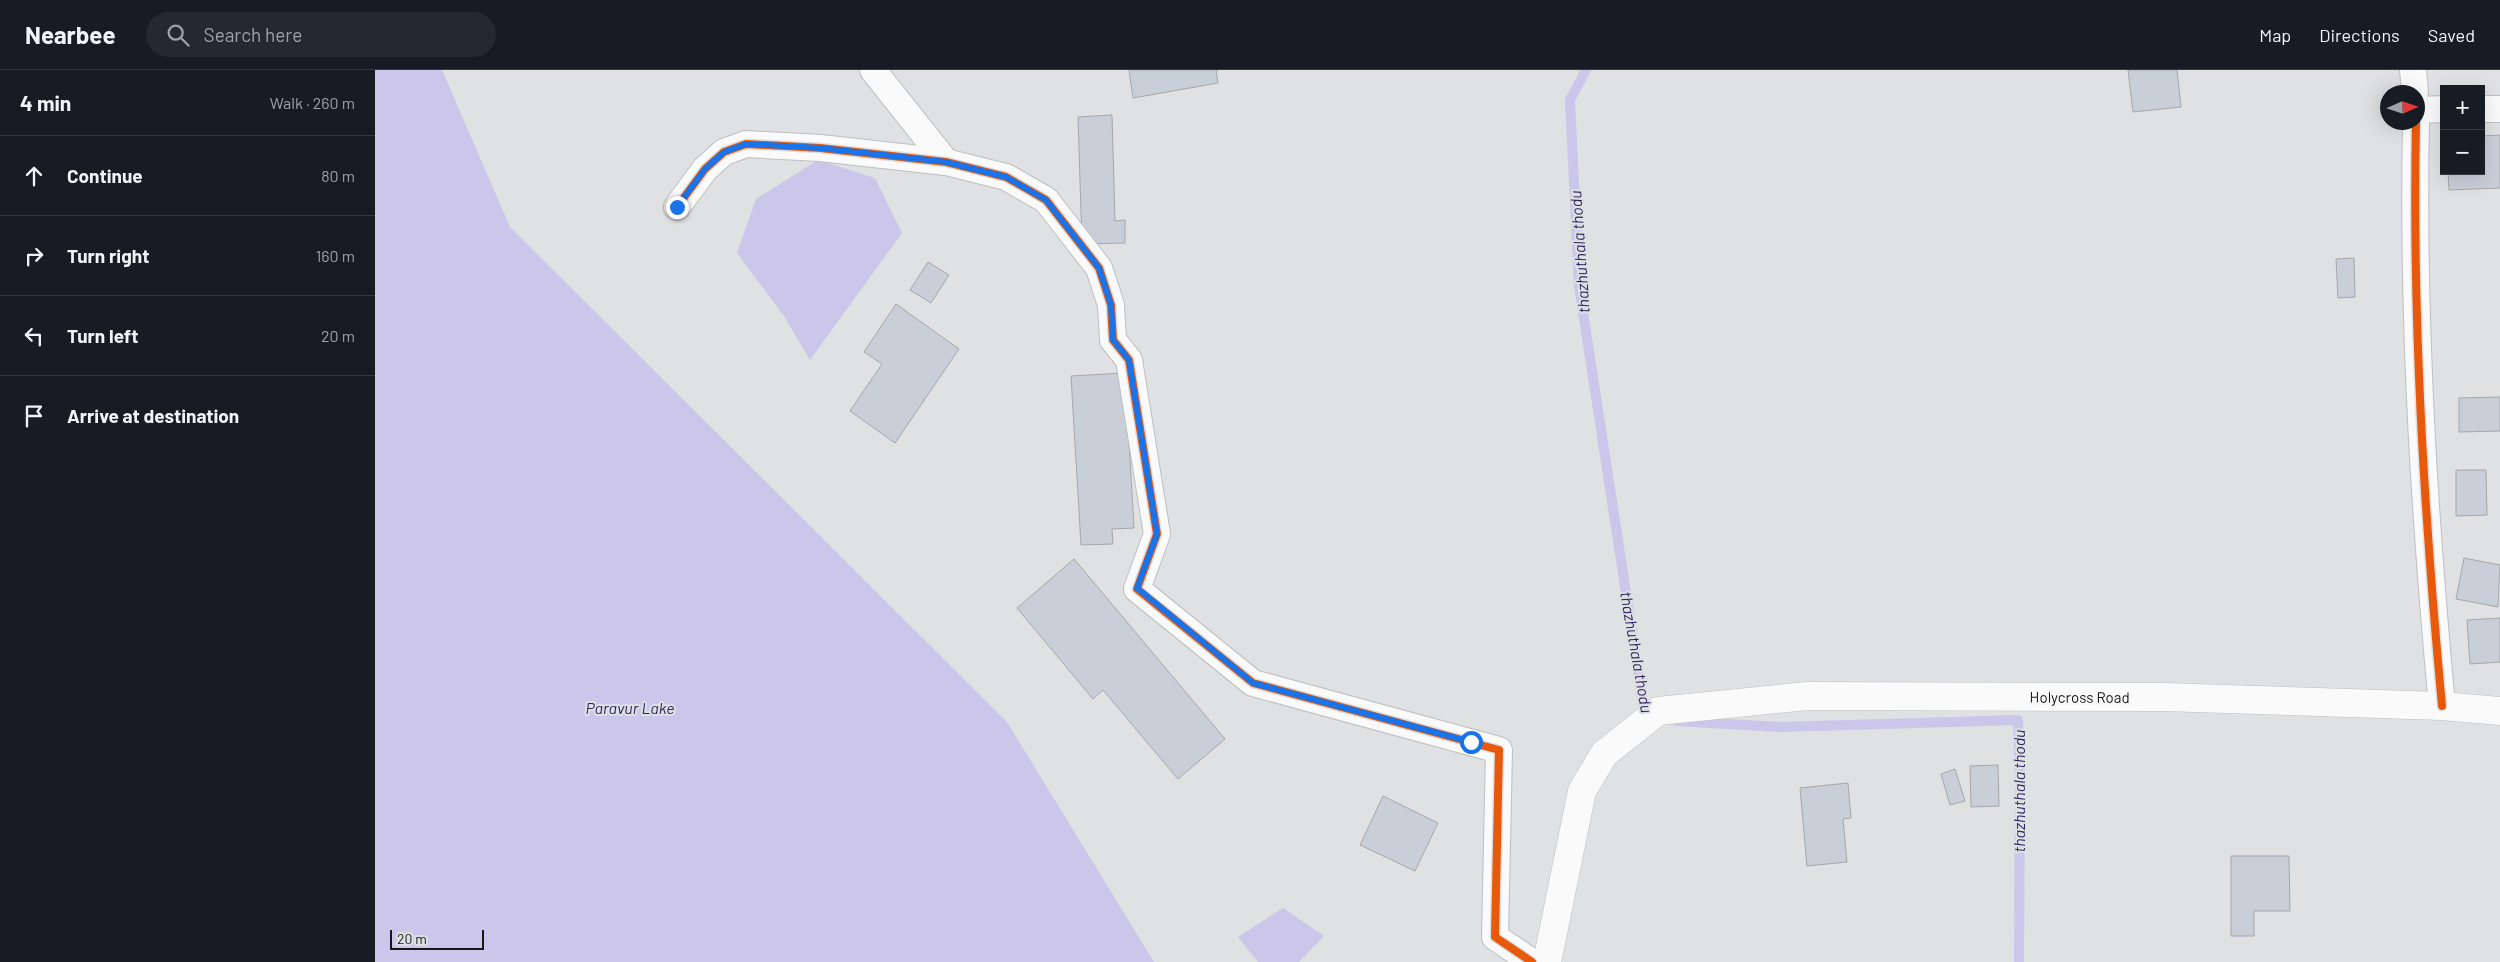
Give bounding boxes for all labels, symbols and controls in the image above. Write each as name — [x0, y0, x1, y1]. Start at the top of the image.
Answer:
search box — [146, 12, 496, 57]
text: Nearbee — [25, 20, 116, 49]
icon: search — [164, 21, 192, 49]
text: Search here — [204, 23, 302, 46]
text: Map — [2259, 24, 2291, 46]
text: Directions — [2319, 24, 2400, 46]
text: Saved — [2428, 24, 2475, 46]
north arrow — [2380, 85, 2425, 130]
map controls — [2440, 85, 2485, 175]
button: + — [2440, 85, 2485, 130]
text: 4 min — [20, 90, 71, 115]
text: Walk · 260 m — [270, 93, 355, 112]
button: − — [2440, 130, 2485, 175]
icon: ahead — [20, 162, 48, 190]
text: Continue — [67, 164, 143, 187]
text: 80 m — [321, 166, 355, 185]
water label: thazhuthala thodu — [1565, 190, 1593, 314]
route end — [666, 196, 689, 219]
icon: right — [20, 242, 48, 270]
text: Turn right — [67, 244, 149, 267]
text: 160 m — [316, 246, 355, 265]
icon: left — [20, 322, 48, 350]
text: Turn left — [67, 324, 138, 347]
text: 20 m — [321, 326, 355, 345]
icon: arrive — [20, 402, 48, 430]
text: Arrive at destination — [67, 404, 239, 427]
water label: thazhuthala thodu — [1617, 590, 1657, 714]
street label: Holycross Road — [2030, 688, 2130, 706]
water label: Paravur Lake — [586, 698, 674, 717]
water label: thazhuthala thodu — [2009, 730, 2028, 852]
route start — [1460, 731, 1483, 754]
scale bar — [390, 927, 484, 950]
text: 20 m — [397, 930, 427, 947]

